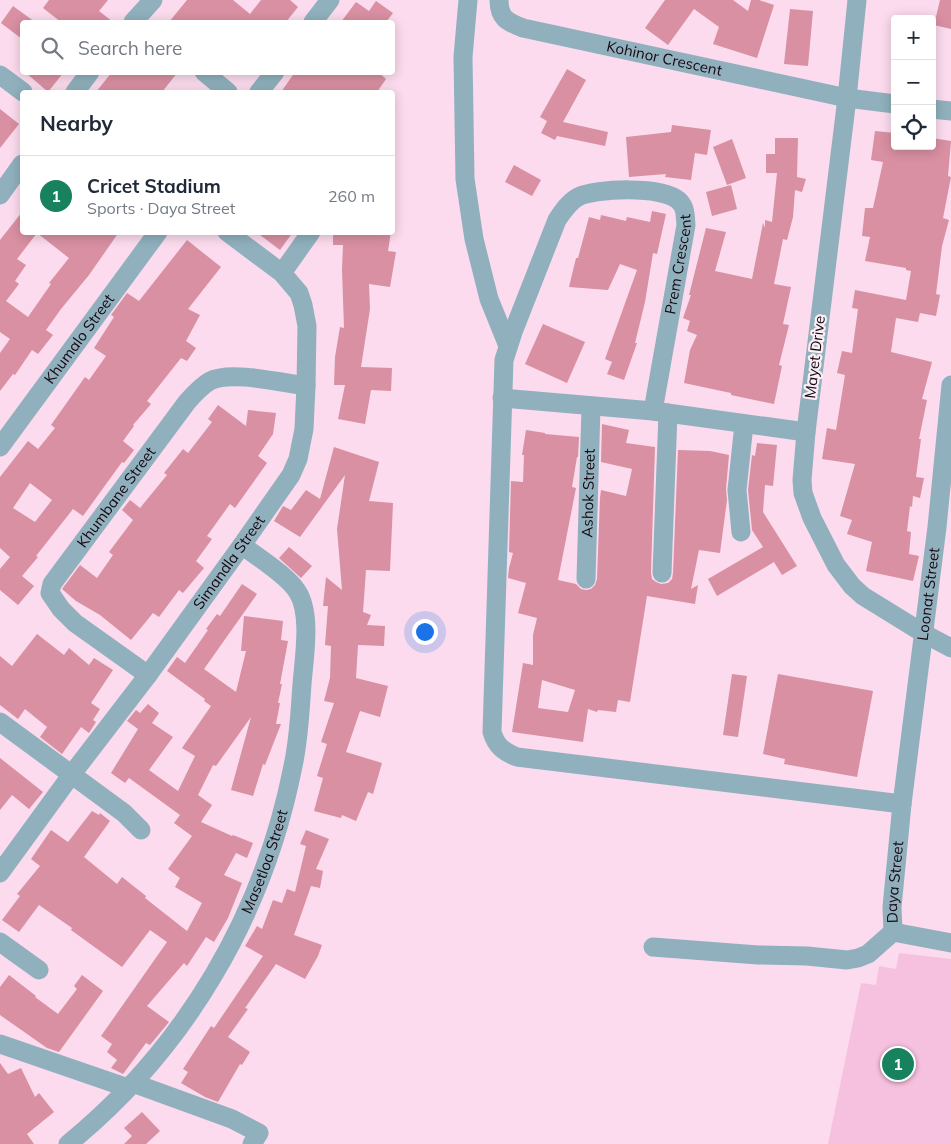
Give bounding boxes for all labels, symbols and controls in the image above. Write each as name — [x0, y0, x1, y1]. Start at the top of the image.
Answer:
map controls — [891, 15, 936, 150]
button: + — [891, 15, 936, 60]
search box — [20, 20, 395, 75]
icon: search — [38, 34, 66, 62]
text: Search here — [78, 36, 182, 60]
street label: Kohinor Crescent — [605, 36, 724, 80]
button: − — [891, 60, 936, 105]
button: locate — [891, 105, 936, 150]
text: Nearby — [40, 110, 113, 136]
text: Cricet Stadium — [87, 174, 221, 198]
text: 1 — [51, 186, 61, 206]
text: 260 m — [328, 186, 375, 206]
text: Sports · Daya Street — [87, 198, 235, 218]
street label: Prem Crescent — [660, 213, 695, 316]
street label: Khumalo Street — [40, 290, 118, 387]
street label: Mayet Drive — [800, 314, 829, 399]
street label: Khumbane Street — [72, 443, 159, 551]
street label: Ashok Street — [577, 448, 599, 538]
street label: Simandla Street — [189, 512, 269, 613]
street label: Loonat Street — [913, 546, 943, 642]
your location — [412, 619, 438, 645]
street label: Masetloa Street — [237, 807, 292, 917]
street label: Daya Street — [882, 840, 907, 924]
pin: 1 — [882, 1045, 914, 1083]

